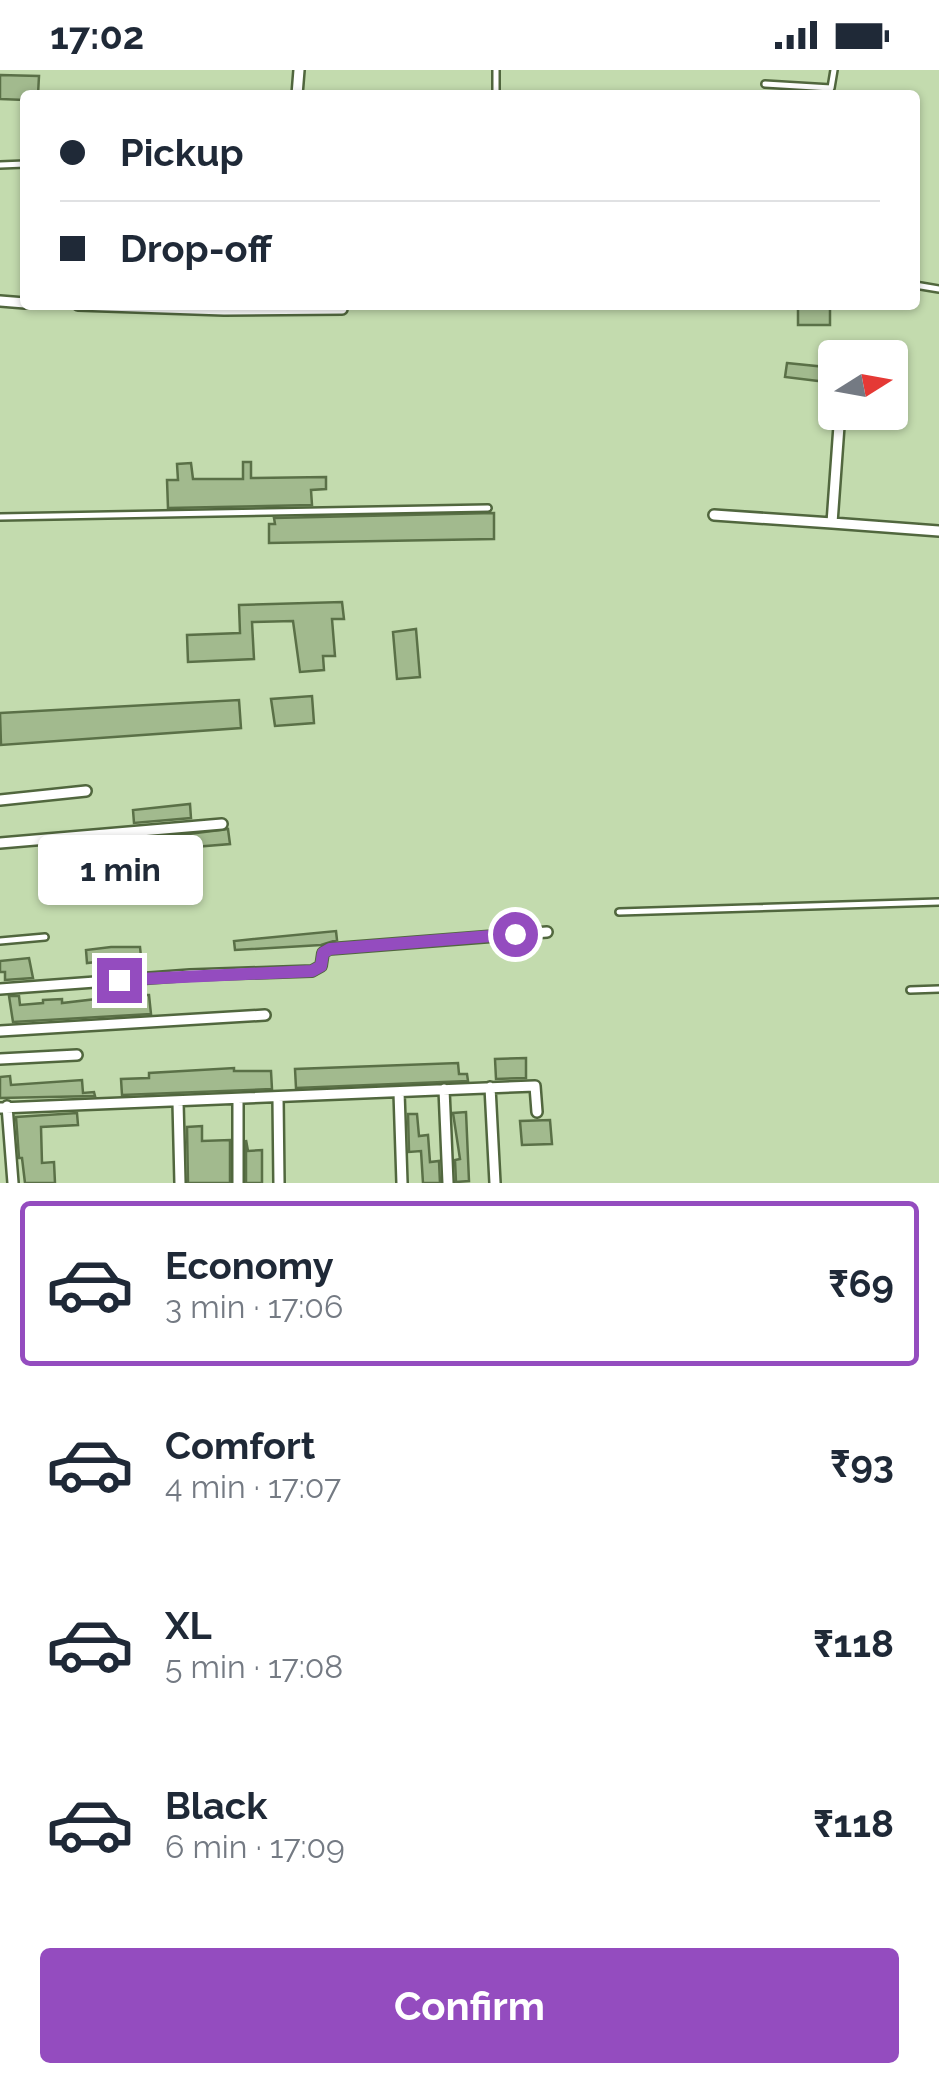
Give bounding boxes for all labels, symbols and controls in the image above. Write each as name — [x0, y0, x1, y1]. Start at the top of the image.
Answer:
text: 17:02 — [50, 13, 144, 58]
text: Pickup — [120, 130, 244, 175]
text: Drop-off — [120, 226, 272, 271]
north arrow — [818, 340, 908, 430]
map controls — [818, 340, 908, 430]
callout: 1 min — [36, 835, 202, 905]
text: 1 min — [80, 851, 161, 888]
route start — [493, 912, 538, 957]
route end — [97, 958, 142, 1003]
icon: car — [45, 1239, 135, 1329]
text: Economy — [165, 1243, 334, 1288]
text: ₹69 — [828, 1261, 894, 1306]
text: 3 min · 17:06 — [165, 1288, 343, 1325]
icon: car — [45, 1419, 135, 1509]
text: Comfort — [165, 1423, 315, 1468]
text: ₹93 — [830, 1441, 894, 1486]
text: 4 min · 17:07 — [165, 1468, 341, 1505]
icon: car — [45, 1599, 135, 1689]
text: XL — [165, 1603, 212, 1648]
text: ₹118 — [813, 1621, 894, 1666]
text: 5 min · 17:08 — [165, 1648, 343, 1685]
icon: car — [45, 1779, 135, 1869]
text: Black — [165, 1783, 267, 1828]
text: ₹118 — [813, 1801, 894, 1846]
text: 6 min · 17:09 — [165, 1828, 345, 1865]
button: Confirm — [40, 1948, 899, 2063]

